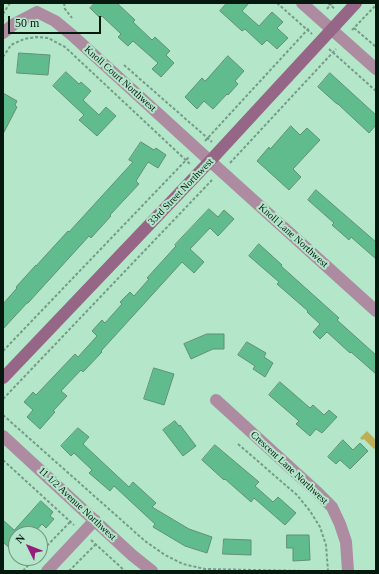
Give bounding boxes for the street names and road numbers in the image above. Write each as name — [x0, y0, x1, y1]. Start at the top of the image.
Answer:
street label: Knoll Court Northwest — [82, 44, 158, 114]
street label: 33rd Street Northwest — [146, 156, 216, 228]
street label: Knoll Lane Northwest — [256, 202, 330, 270]
street label: Crescent Lane Northwest — [248, 429, 330, 507]
street label: 11 1/2 Avenue Northwest — [36, 465, 118, 543]

